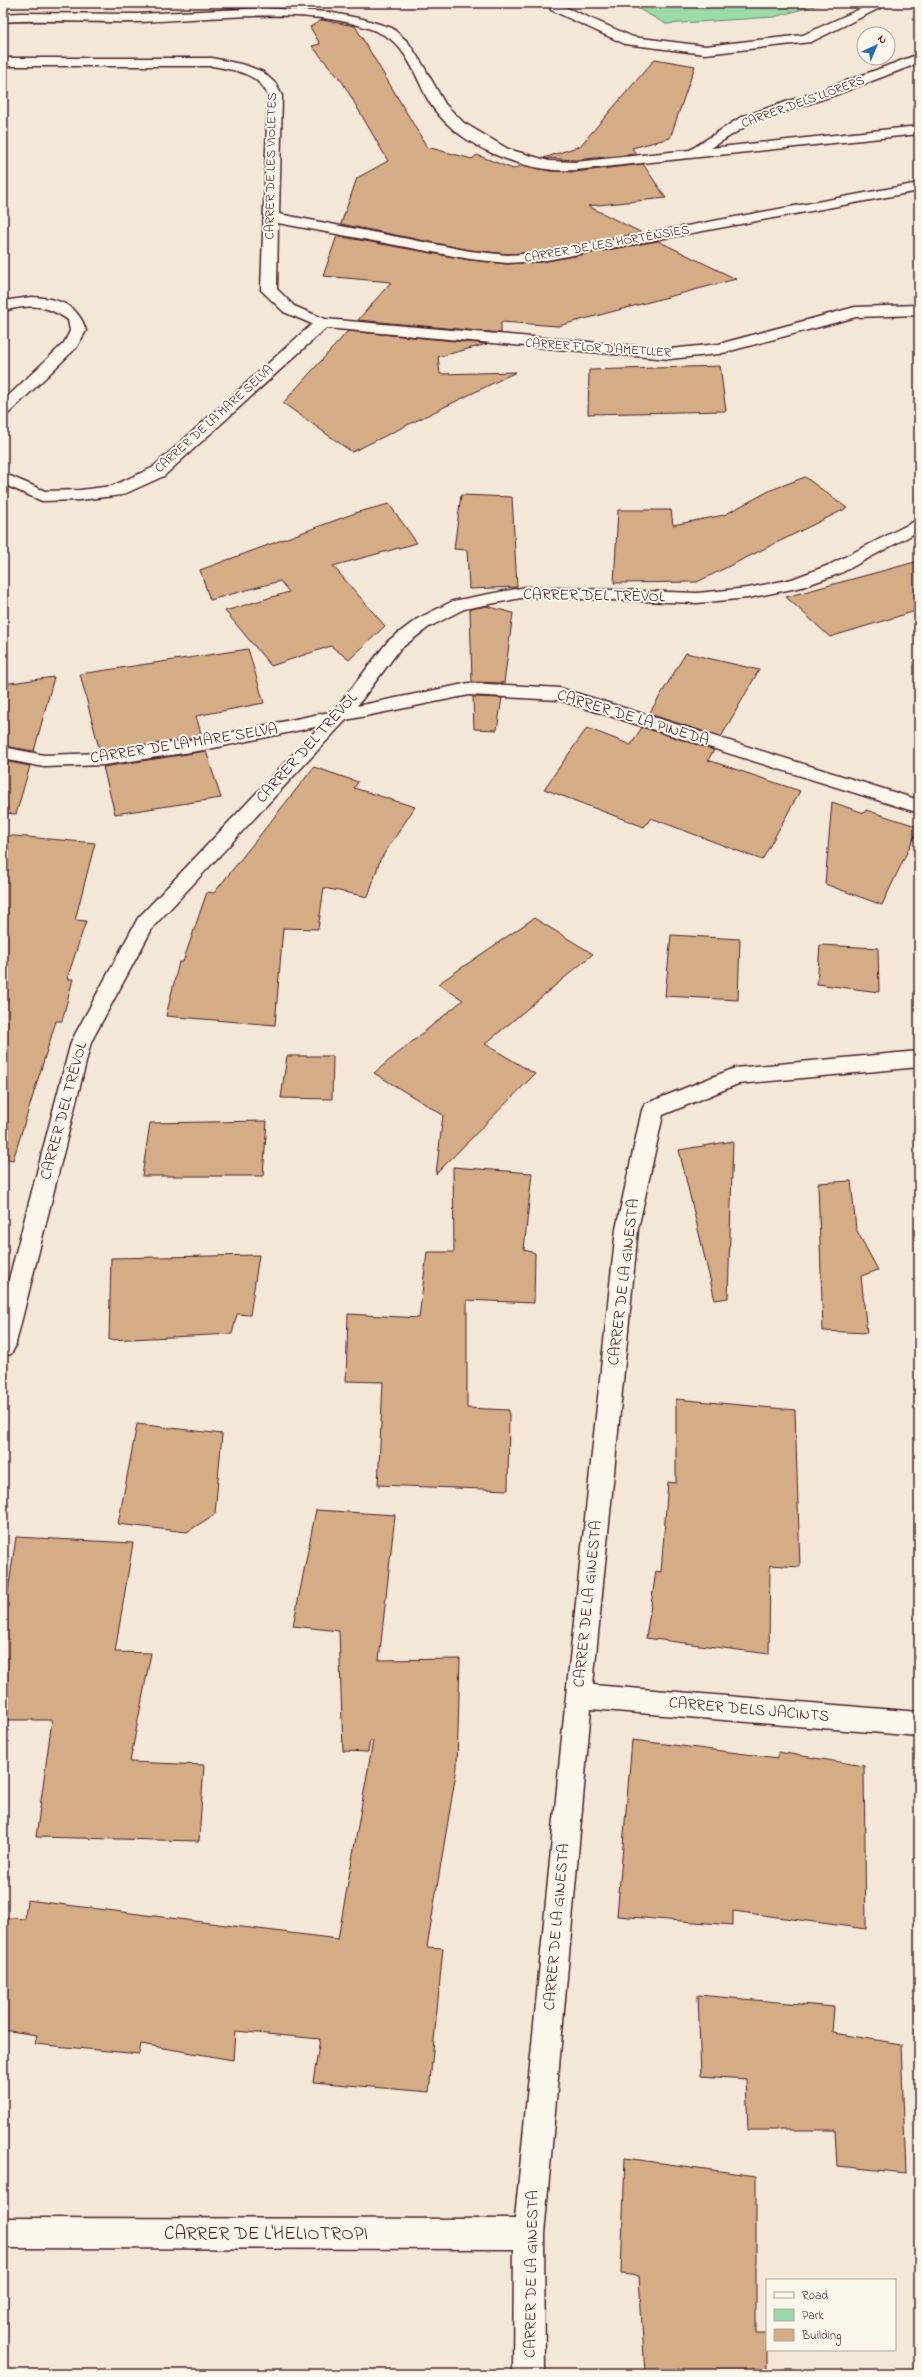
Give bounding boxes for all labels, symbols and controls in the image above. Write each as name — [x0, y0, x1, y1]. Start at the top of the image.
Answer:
north arrow — [856, 26, 896, 66]
text: N — [874, 31, 890, 48]
street label: CARRER DELS LLORERS — [739, 71, 867, 133]
street label: CARRER DE LES VIOLETES — [260, 92, 282, 240]
street label: CARRER DE LES HORTÈNSIES — [523, 220, 691, 268]
street label: CARRER FLOR D'AMETLLER — [524, 333, 672, 363]
street label: CARRER DE LA MARE SELVA — [150, 360, 278, 478]
street label: CARRER DEL TRÈVOL — [523, 583, 665, 609]
street label: CARRER DE LA PINEDA — [554, 683, 712, 753]
street label: CARRER DEL TRÈVOL — [251, 687, 363, 809]
street label: CARRER DE LA MARE SELVA — [89, 717, 280, 771]
street label: CARRER DEL TRÈVOL — [34, 1039, 94, 1183]
street label: CARRER DE LA GINESTA — [602, 1197, 646, 1367]
street label: CARRER DE LA GINESTA — [567, 1519, 609, 1689]
street label: CARRER DELS JACINTS — [668, 1691, 830, 1729]
street label: CARRER DE LA GINESTA — [538, 1842, 576, 2012]
street label: CARRER DE LA GINESTA — [519, 2190, 545, 2358]
street label: CARRER DE L'HELIOTROPI — [164, 2221, 368, 2248]
legend — [766, 2279, 896, 2351]
text: Road — [802, 2287, 828, 2305]
text: Park — [802, 2307, 824, 2325]
text: Building — [801, 2327, 841, 2346]

